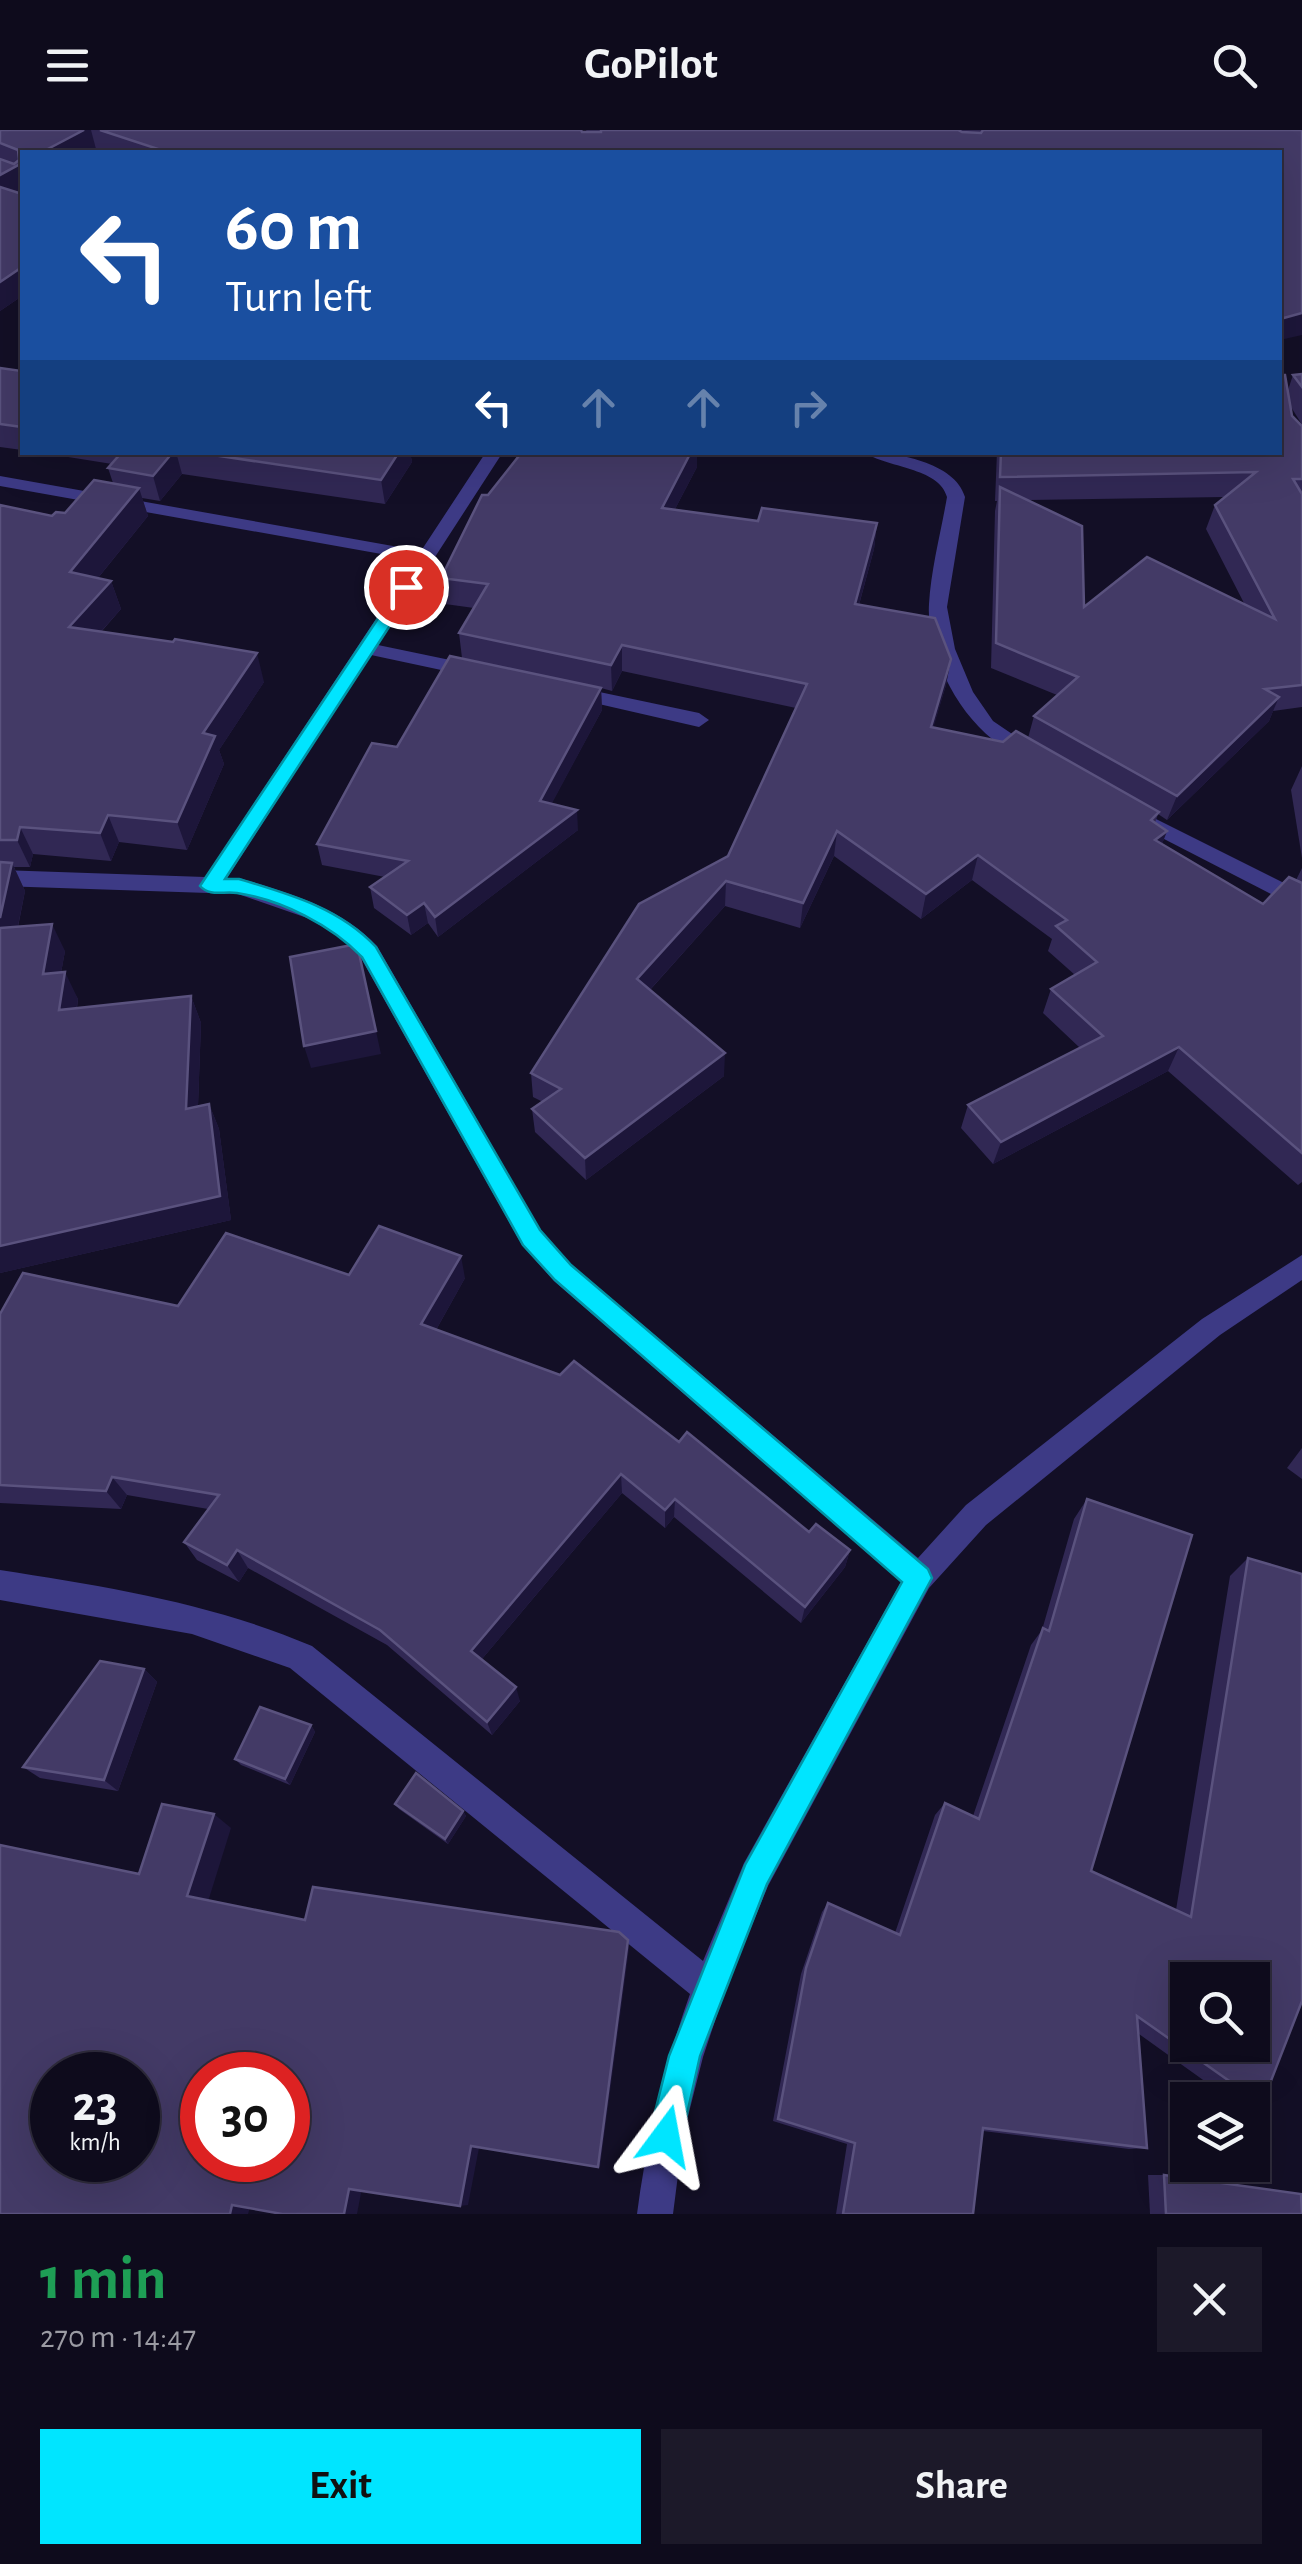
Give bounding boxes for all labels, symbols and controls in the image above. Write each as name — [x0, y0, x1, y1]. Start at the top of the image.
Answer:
icon: menu — [40, 38, 95, 93]
icon: search — [1207, 38, 1262, 93]
text: GoPilot — [584, 42, 718, 87]
icon: left — [60, 190, 190, 320]
text: 60 m — [225, 193, 362, 263]
text: Turn left — [225, 275, 372, 320]
icon: left — [466, 380, 521, 435]
icon: ahead — [571, 380, 626, 435]
icon: ahead — [676, 380, 731, 435]
icon: right — [781, 380, 836, 435]
pin — [364, 545, 449, 630]
icon: arrive — [379, 560, 434, 615]
map controls — [1170, 1962, 1270, 2182]
button: search — [1170, 1962, 1270, 2062]
speed limit sign: 30 — [180, 2052, 310, 2182]
text: 23 — [72, 2080, 118, 2130]
button: layers — [1170, 2082, 1270, 2182]
position arrow — [614, 2084, 718, 2188]
text: km/h — [69, 2130, 121, 2155]
button: close — [1157, 2247, 1262, 2352]
text: 1 min — [40, 2250, 166, 2310]
text: 270 m · 14:47 — [40, 2321, 196, 2353]
button: Exit — [40, 2429, 641, 2544]
button: Share — [661, 2429, 1262, 2544]

